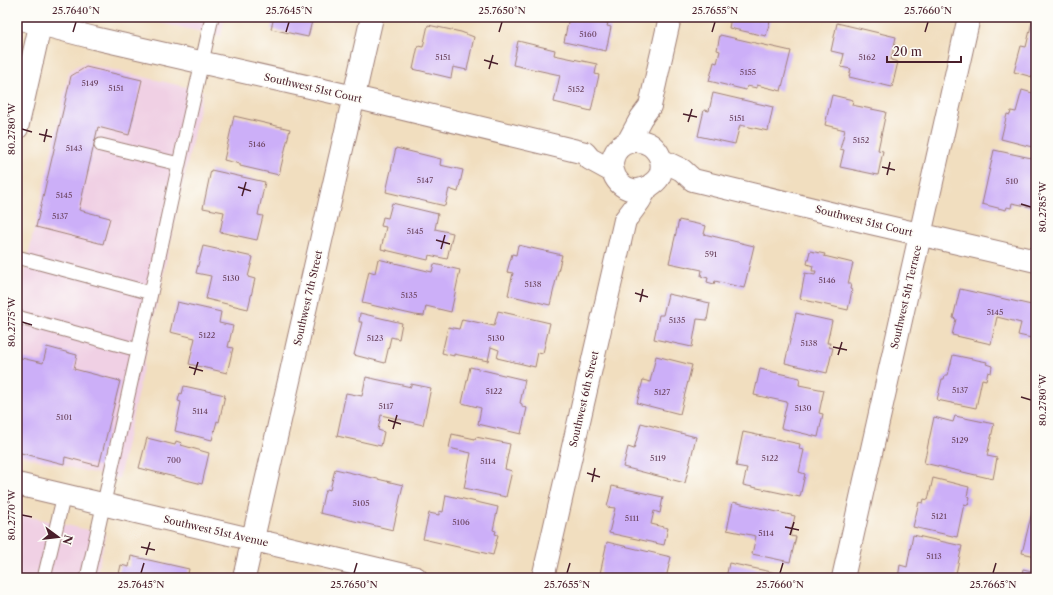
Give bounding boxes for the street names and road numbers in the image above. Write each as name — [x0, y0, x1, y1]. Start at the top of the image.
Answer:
street label: Southwest 51st Court — [263, 70, 364, 106]
street label: Southwest 51st Court — [814, 203, 914, 239]
street label: Southwest 5th Terrace — [888, 243, 924, 350]
street label: Southwest 7th Street — [291, 249, 325, 347]
street label: Southwest 6th Street — [567, 349, 602, 448]
street label: Southwest 51st Avenue — [162, 513, 270, 549]

